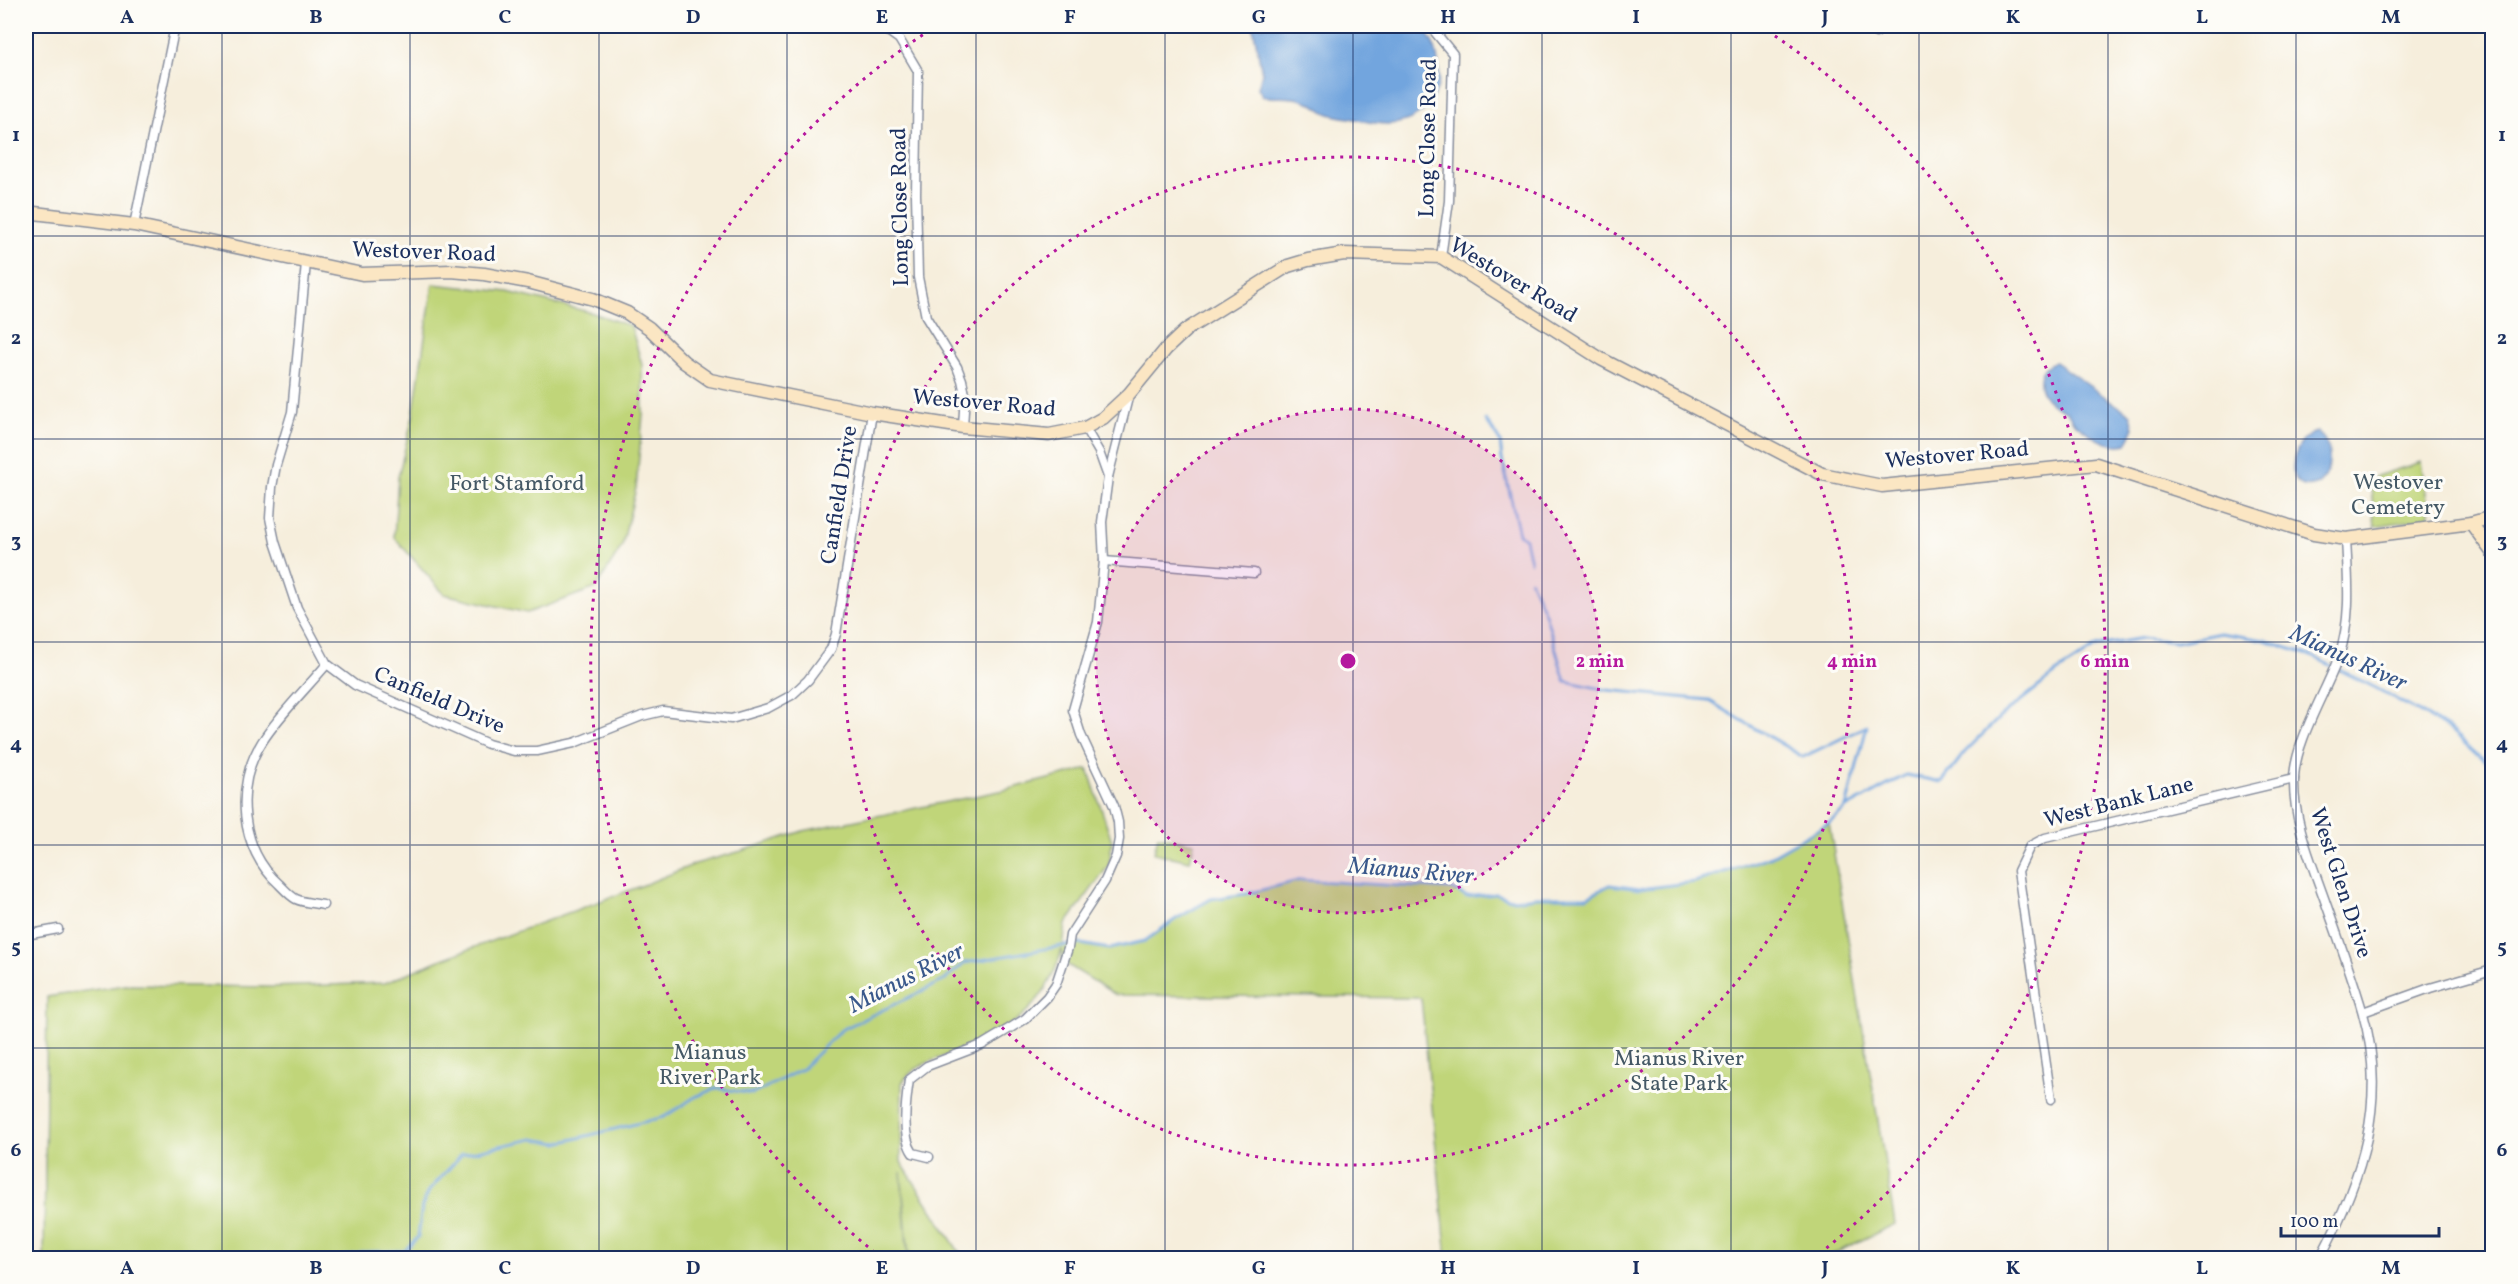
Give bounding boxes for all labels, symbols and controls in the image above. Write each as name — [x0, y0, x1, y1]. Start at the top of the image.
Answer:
text: A — [120, 4, 134, 32]
text: B — [309, 4, 323, 32]
text: C — [499, 4, 512, 32]
text: D — [686, 4, 700, 32]
text: E — [876, 4, 888, 32]
text: F — [1064, 4, 1076, 32]
text: G — [1252, 4, 1266, 32]
text: H — [1440, 4, 1456, 32]
text: I — [1632, 4, 1640, 32]
text: J — [1820, 4, 1829, 32]
text: K — [2006, 4, 2021, 32]
text: L — [2196, 4, 2208, 32]
text: M — [2381, 4, 2401, 32]
street label: Long Close Road — [1412, 58, 1446, 218]
text: 1 — [12, 122, 20, 150]
text: 1 — [2498, 122, 2506, 150]
street label: Long Close Road — [884, 127, 918, 287]
street label: Westover Road — [1443, 231, 1583, 331]
street label: Westover Road — [351, 235, 497, 271]
text: 2 — [11, 325, 21, 353]
text: 2 — [2497, 325, 2507, 353]
street label: Westover Road — [911, 382, 1057, 426]
street label: Canfield Drive — [814, 424, 866, 566]
street label: Westover Road — [1884, 434, 2030, 478]
park label: Westover Cemetery — [2351, 468, 2445, 524]
park label: Fort Stamford — [449, 469, 585, 500]
text: 3 — [11, 528, 21, 556]
text: 3 — [2497, 528, 2507, 556]
water label: Mianus River — [2283, 617, 2413, 701]
text: 2 min — [1576, 650, 1624, 675]
text: 4 min — [1827, 650, 1877, 675]
text: 6 min — [2080, 650, 2130, 675]
centre of rings — [1338, 651, 1358, 671]
street label: Canfield Drive — [369, 659, 509, 743]
text: 4 — [10, 731, 22, 759]
text: 4 — [2496, 731, 2508, 759]
street label: West Bank Lane — [2041, 769, 2197, 837]
street label: West Glen Drive — [2301, 804, 2379, 962]
water label: Mianus River — [1346, 849, 1476, 895]
text: 5 — [11, 934, 21, 962]
text: 5 — [2497, 934, 2507, 962]
water label: Mianus River — [842, 935, 972, 1023]
park label: Mianus River Park — [659, 1038, 761, 1094]
park label: Mianus River State Park — [1614, 1044, 1744, 1100]
text: 6 — [11, 1137, 22, 1165]
text: 6 — [2497, 1137, 2508, 1165]
scale bar — [2281, 1200, 2438, 1238]
text: 100 m — [2290, 1210, 2339, 1235]
text: A — [120, 1255, 134, 1283]
text: B — [309, 1255, 323, 1283]
text: C — [499, 1255, 512, 1283]
text: D — [686, 1255, 700, 1283]
text: E — [876, 1255, 888, 1283]
text: F — [1064, 1255, 1076, 1283]
text: G — [1252, 1255, 1266, 1283]
text: H — [1440, 1255, 1456, 1283]
text: I — [1632, 1255, 1640, 1283]
text: J — [1820, 1255, 1829, 1283]
text: K — [2006, 1255, 2021, 1283]
text: L — [2196, 1255, 2208, 1283]
text: M — [2381, 1255, 2401, 1283]

